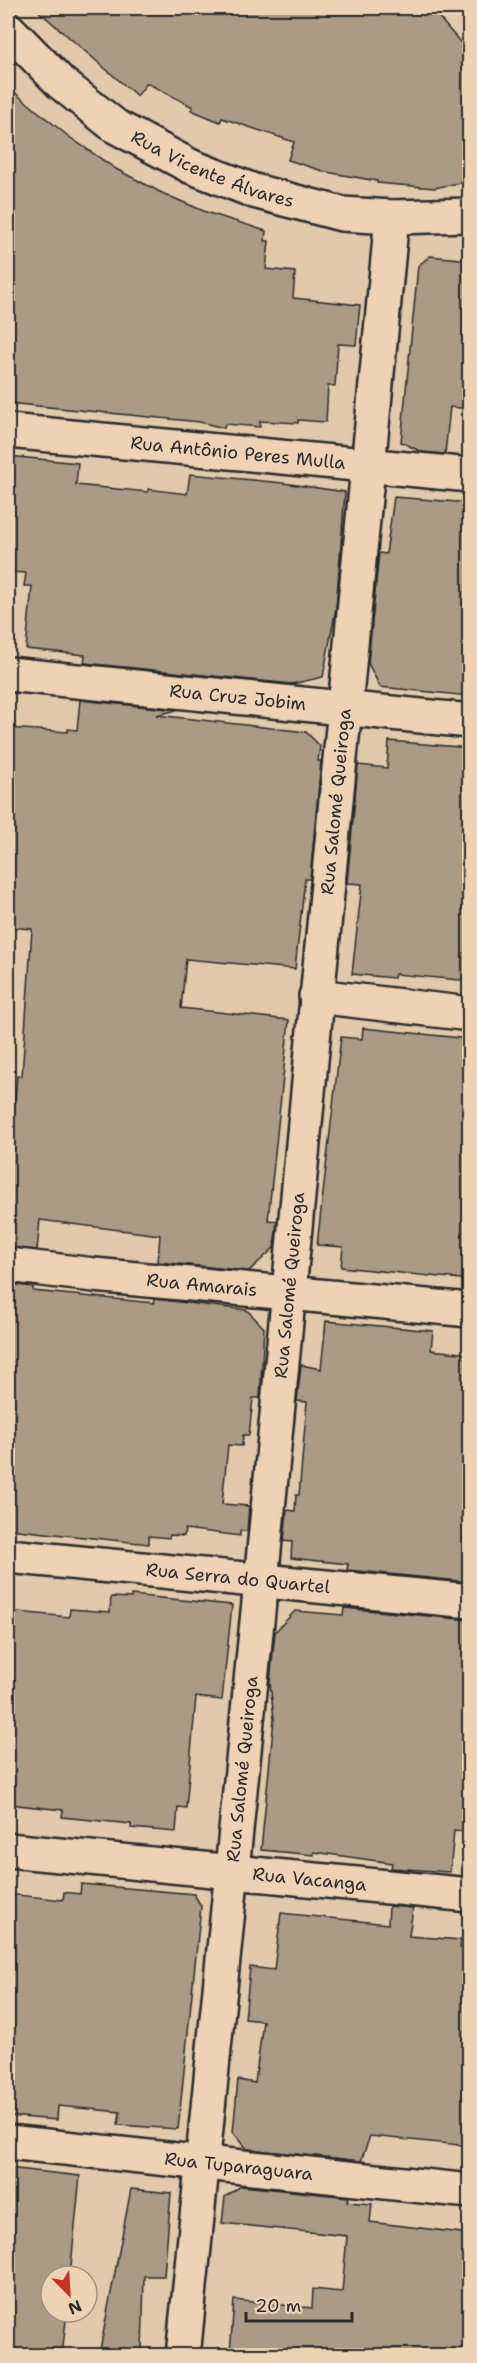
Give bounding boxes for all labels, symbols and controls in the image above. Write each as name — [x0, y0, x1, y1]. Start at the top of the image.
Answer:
street label: Rua Vicente Álvares — [127, 125, 297, 213]
street label: Rua Antônio Peres Mulla — [129, 431, 347, 475]
street label: Rua Cruz Jobim — [168, 678, 307, 716]
street label: Rua Salomé Queiroga — [315, 707, 357, 896]
street label: Rua Salomé Queiroga — [269, 1191, 310, 1380]
street label: Rua Amarais — [146, 1268, 258, 1302]
street label: Rua Serra do Quartel — [145, 1557, 332, 1599]
street label: Rua Salomé Queiroga — [221, 1675, 263, 1863]
street label: Rua Vacanga — [252, 1862, 368, 1897]
street label: Rua Tuparaguara — [163, 2147, 314, 2186]
north arrow — [39, 2264, 99, 2324]
scale bar — [246, 2285, 352, 2323]
text: 20 m — [255, 2294, 301, 2318]
text: N — [65, 2295, 85, 2319]

